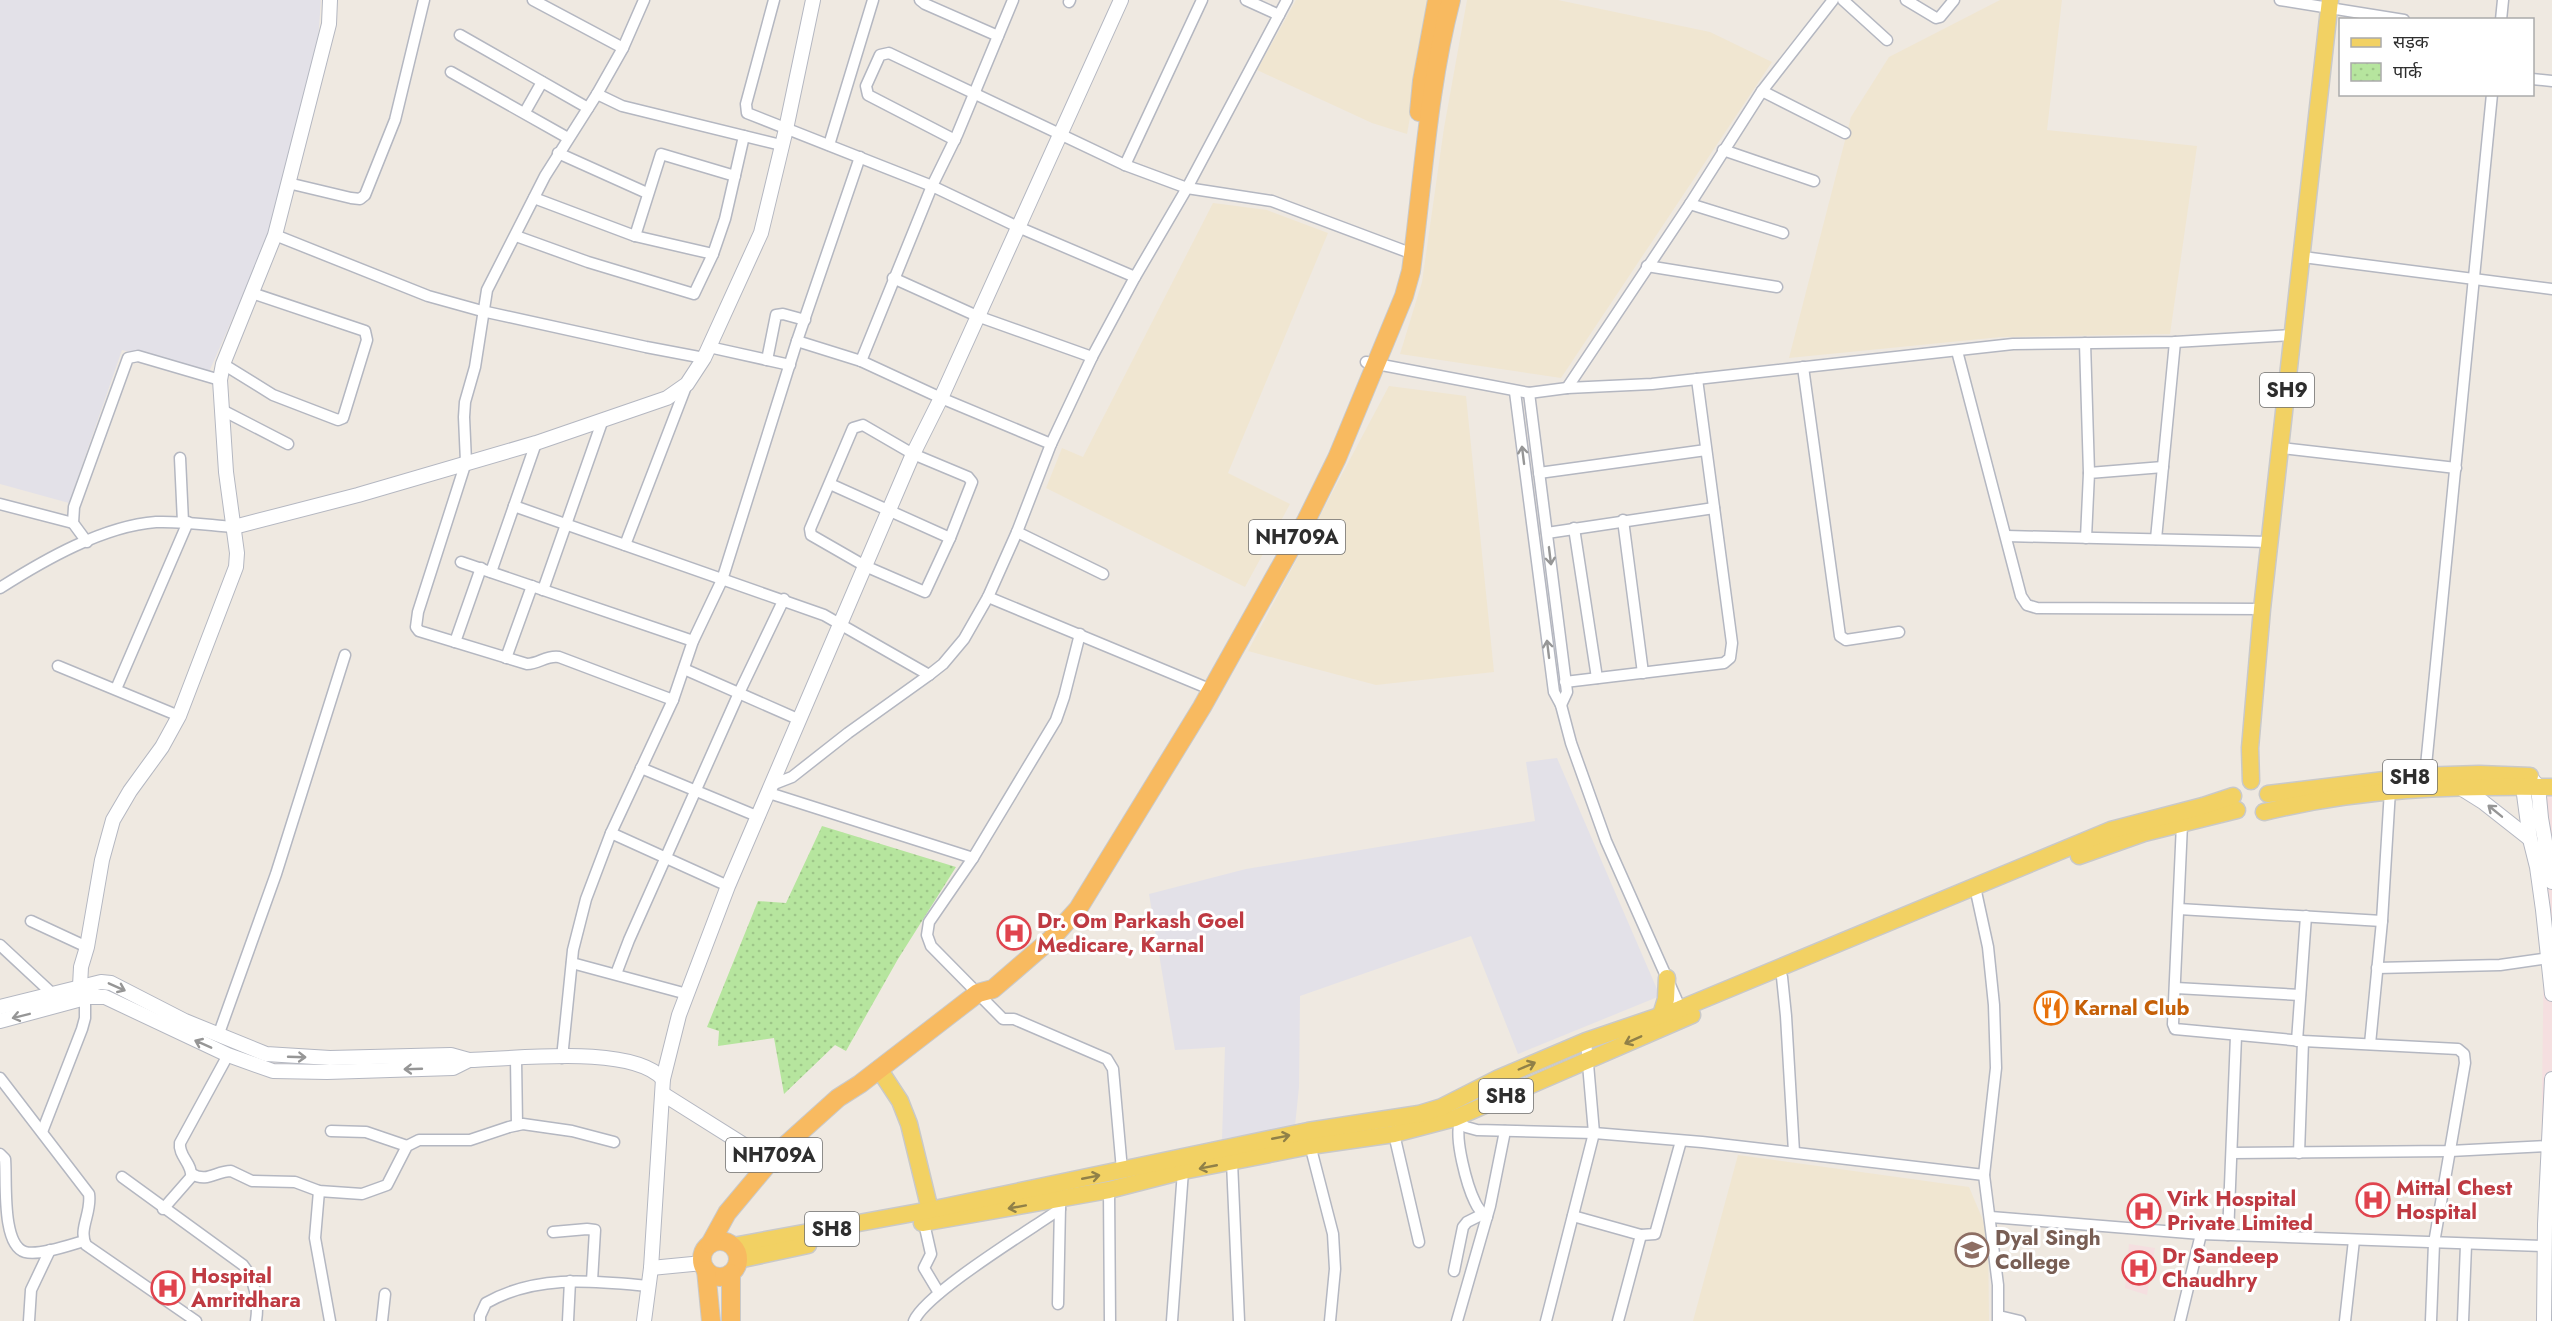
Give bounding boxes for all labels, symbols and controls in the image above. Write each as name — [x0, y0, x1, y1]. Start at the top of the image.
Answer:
legend — [2339, 18, 2534, 96]
text: सड़क — [2393, 29, 2430, 55]
text: पार्क — [2393, 59, 2423, 85]
road number: SH9 — [2260, 373, 2314, 407]
one-way arrow — [1517, 446, 1528, 466]
road number: NH709A — [1249, 520, 1345, 554]
one-way arrow — [1544, 545, 1555, 565]
one-way arrow — [1543, 639, 1554, 659]
road number: SH8 — [2383, 760, 2437, 794]
one-way arrow — [2487, 805, 2503, 818]
place label: Dr. Om Parkash Goel Medicare, Karnal — [1037, 906, 1244, 960]
hospital icon: Dr. Om Parkash Goel Medicare, Karnal — [996, 915, 1032, 951]
one-way arrow — [108, 982, 126, 993]
restaurant icon: Karnal Club — [2033, 990, 2069, 1026]
place label: Karnal Club — [2074, 993, 2189, 1023]
one-way arrow — [12, 1011, 31, 1023]
one-way arrow — [1625, 1035, 1643, 1047]
one-way arrow — [194, 1037, 212, 1049]
one-way arrow — [287, 1051, 307, 1062]
one-way arrow — [1517, 1060, 1536, 1071]
one-way arrow — [404, 1064, 424, 1075]
road number: SH8 — [1479, 1079, 1533, 1113]
one-way arrow — [1271, 1131, 1291, 1142]
road number: NH709A — [726, 1138, 822, 1172]
one-way arrow — [1198, 1162, 1218, 1173]
one-way arrow — [1080, 1171, 1100, 1182]
place label: Mittal Chest Hospital — [2396, 1173, 2512, 1227]
hospital icon: Mittal Chest Hospital — [2355, 1182, 2391, 1218]
place label: Virk Hospital Private Limited — [2166, 1184, 2313, 1238]
hospital icon: Virk Hospital Private Limited — [2126, 1193, 2162, 1229]
one-way arrow — [1008, 1202, 1027, 1213]
road number: SH8 — [805, 1212, 859, 1246]
place label: Dyal Singh College — [1995, 1223, 2101, 1277]
school or university icon: Dyal Singh College — [1954, 1232, 1990, 1268]
place label: Dr Sandeep Chaudhry — [2162, 1241, 2279, 1295]
hospital icon: Dr Sandeep Chaudhry — [2121, 1250, 2157, 1286]
place label: Hospital Amritdhara — [190, 1261, 301, 1315]
hospital icon: Hospital Amritdhara — [150, 1270, 186, 1306]

